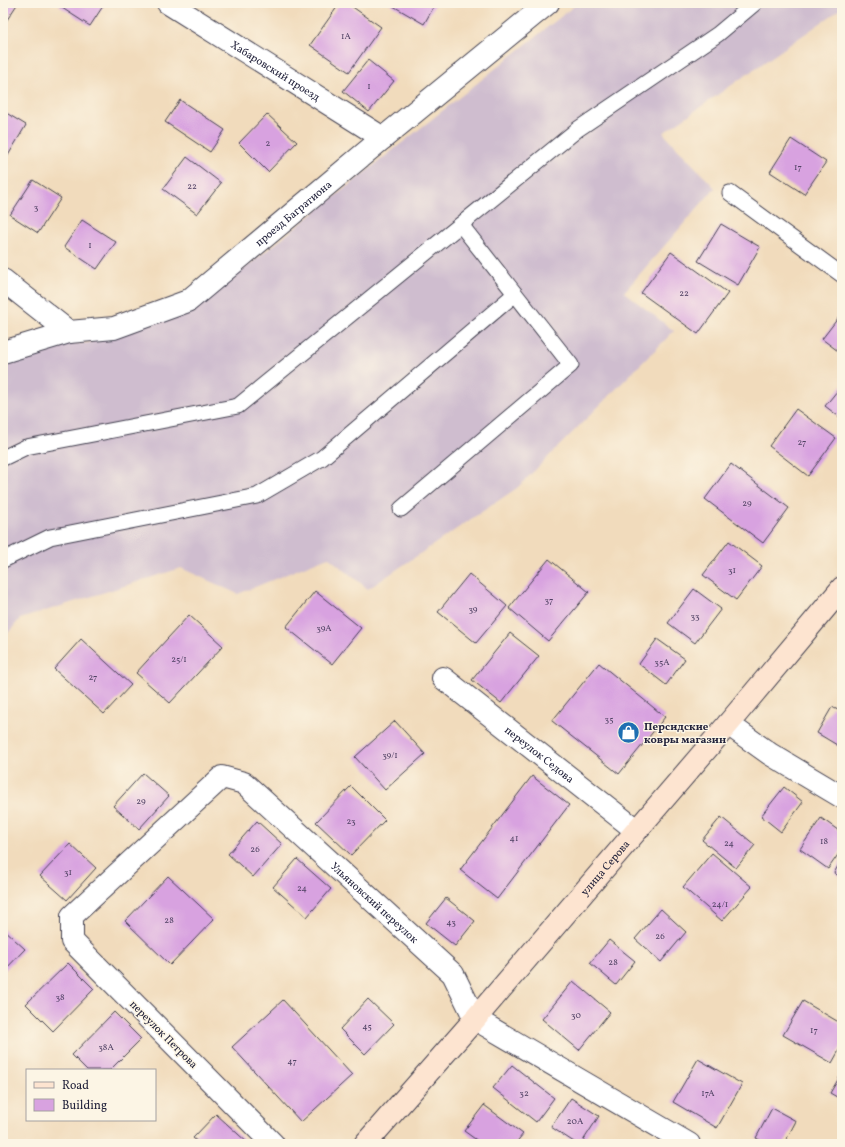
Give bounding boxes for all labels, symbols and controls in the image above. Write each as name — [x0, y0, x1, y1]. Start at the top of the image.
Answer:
house number: 1А — [341, 30, 352, 43]
street label: Хабаровский проезд — [227, 38, 323, 106]
house number: 1 — [367, 80, 371, 93]
house number: 2 — [266, 137, 271, 150]
house number: 17 — [794, 161, 802, 174]
street label: проезд Багратиона — [253, 177, 336, 251]
house number: 22 — [187, 180, 197, 193]
house number: 3 — [34, 201, 39, 214]
house number: 1 — [88, 239, 92, 252]
house number: 22 — [679, 287, 689, 300]
house number: 27 — [798, 436, 806, 449]
house number: 29 — [742, 497, 752, 510]
house number: 31 — [728, 564, 736, 577]
house number: 37 — [545, 594, 553, 607]
house number: 39 — [468, 603, 478, 616]
house number: 33 — [690, 610, 700, 623]
house number: 39А — [316, 622, 332, 635]
house number: 25/1 — [171, 653, 187, 666]
house number: 35А — [654, 656, 670, 669]
house number: 27 — [89, 671, 97, 684]
house number: 35 — [605, 713, 613, 726]
shop icon: Персидские ковры магазин — [616, 719, 642, 745]
place label: Персидские ковры магазин — [644, 720, 726, 748]
street label: переулок Седова — [501, 723, 577, 788]
house number: 39/1 — [382, 749, 398, 762]
house number: 29 — [136, 795, 146, 808]
house number: 23 — [346, 815, 356, 828]
house number: 41 — [510, 832, 518, 845]
house number: 18 — [820, 835, 828, 848]
street label: улица Серова — [578, 837, 634, 899]
house number: 24 — [724, 837, 734, 850]
house number: 26 — [250, 843, 260, 856]
street label: Ульяновский переулок — [327, 860, 421, 948]
house number: 31 — [64, 866, 72, 879]
house number: 24 — [297, 882, 307, 895]
house number: 24/1 — [712, 898, 728, 911]
house number: 28 — [164, 914, 174, 927]
house number: 43 — [446, 916, 456, 929]
house number: 26 — [655, 930, 665, 943]
house number: 28 — [608, 956, 618, 969]
house number: 38 — [55, 991, 65, 1004]
street label: переулок Петрова — [126, 998, 201, 1073]
house number: 30 — [571, 1009, 582, 1022]
house number: 45 — [362, 1020, 372, 1033]
house number: 17 — [810, 1024, 818, 1037]
house number: 38А — [98, 1041, 114, 1054]
house number: 47 — [287, 1055, 297, 1068]
legend — [26, 1069, 156, 1121]
text: Road — [62, 1078, 89, 1094]
house number: 32 — [519, 1087, 529, 1100]
house number: 17А — [701, 1087, 715, 1100]
text: Building — [62, 1098, 107, 1114]
house number: 20А — [567, 1115, 584, 1128]

